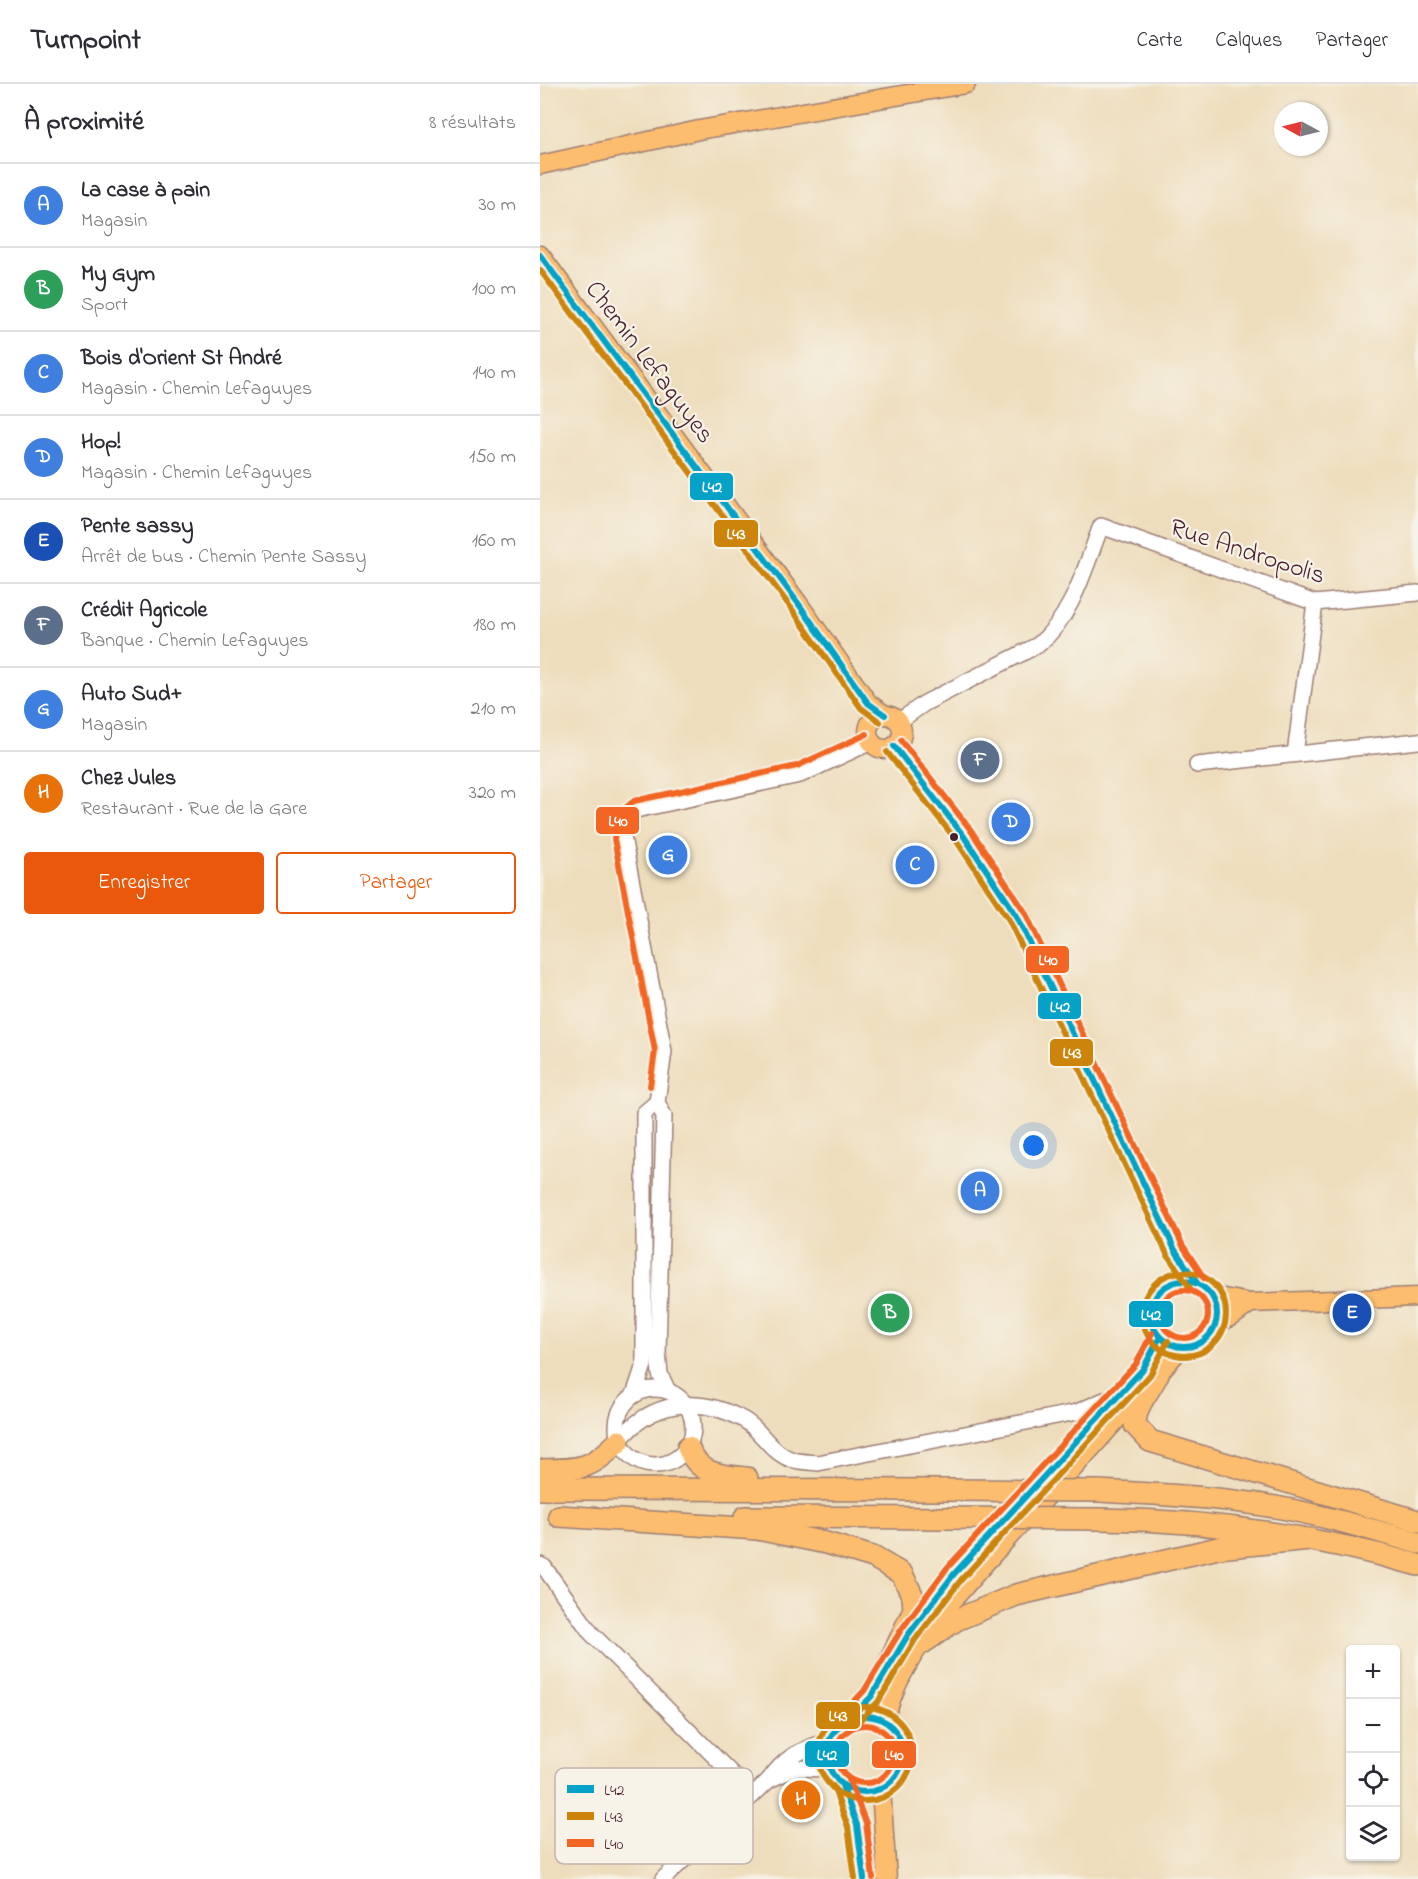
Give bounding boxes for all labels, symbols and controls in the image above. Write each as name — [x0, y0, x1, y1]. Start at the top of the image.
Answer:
text: Turnpoint — [30, 21, 141, 62]
text: Carte — [1136, 26, 1182, 56]
text: Calques — [1215, 26, 1282, 56]
text: Partager — [1315, 26, 1388, 56]
north arrow — [1274, 102, 1328, 156]
text: À proximité — [24, 104, 144, 142]
text: 8 résultats — [429, 109, 516, 138]
text: La case à pain — [81, 175, 210, 207]
text: A — [37, 191, 50, 220]
text: 30 m — [479, 191, 516, 220]
text: Magasin — [81, 207, 147, 236]
text: My Gym — [81, 259, 155, 291]
street label: Chemin Lefaguyes — [575, 273, 723, 452]
text: B — [37, 275, 50, 304]
text: 100 m — [472, 275, 516, 304]
text: Sport — [81, 291, 128, 320]
text: Bois d'Orient St André — [81, 343, 282, 375]
text: C — [38, 359, 49, 388]
text: 140 m — [472, 359, 516, 388]
text: Magasin · Chemin Lefaguyes — [81, 375, 312, 404]
text: Hop! — [81, 427, 121, 459]
text: D — [36, 443, 51, 472]
text: 150 m — [469, 443, 516, 472]
text: Magasin · Chemin Lefaguyes — [81, 459, 312, 488]
line badge: L42 — [689, 472, 734, 501]
text: L42 — [702, 476, 722, 500]
street label: Rue Andropolis — [1164, 510, 1330, 596]
text: Pente sassy — [81, 511, 194, 543]
line badge: L43 — [713, 519, 759, 548]
text: L43 — [726, 523, 746, 547]
text: E — [37, 527, 50, 556]
text: 160 m — [472, 527, 516, 556]
text: Arrêt de bus · Chemin Pente Sassy — [81, 543, 366, 572]
text: Crédit Agricole — [81, 595, 207, 627]
text: F — [37, 611, 50, 640]
text: 180 m — [473, 611, 516, 640]
text: Banque · Chemin Lefaguyes — [81, 627, 309, 656]
text: Auto Sud+ — [81, 679, 182, 711]
text: G — [37, 695, 50, 724]
text: 210 m — [471, 695, 516, 724]
text: Magasin — [81, 711, 147, 740]
pin: F — [960, 738, 1000, 782]
text: Chez Jules — [81, 763, 176, 795]
text: H — [38, 779, 49, 808]
text: 320 m — [469, 779, 516, 808]
text: Restaurant · Rue de la Gare — [81, 795, 307, 824]
pin: D — [992, 800, 1030, 844]
line badge: L40 — [595, 806, 640, 835]
text: L40 — [608, 810, 628, 834]
unlabelled marker — [948, 831, 960, 843]
pin: G — [648, 832, 688, 878]
pin: C — [896, 842, 934, 888]
button: Enregistrer — [24, 852, 264, 914]
button: Partager — [276, 852, 516, 914]
line badge: L40 — [1025, 945, 1070, 974]
text: L40 — [1038, 949, 1058, 973]
line badge: L42 — [1037, 992, 1082, 1020]
text: L42 — [1050, 996, 1070, 1020]
line badge: L43 — [1049, 1038, 1094, 1067]
text: L43 — [1062, 1042, 1082, 1066]
your location — [1019, 1131, 1048, 1160]
pin: A — [960, 1168, 1000, 1214]
pin: B — [870, 1290, 910, 1336]
pin: E — [1332, 1290, 1372, 1336]
line badge: L42 — [1128, 1300, 1174, 1328]
text: L42 — [1141, 1304, 1161, 1328]
map controls — [1346, 1645, 1400, 1861]
button: + — [1346, 1645, 1400, 1699]
button: − — [1346, 1699, 1400, 1753]
line badge: L43 — [815, 1701, 861, 1730]
text: L43 — [828, 1705, 848, 1729]
line badge: L42 — [804, 1740, 850, 1768]
line badge: L40 — [871, 1740, 917, 1769]
text: L42 — [817, 1744, 837, 1768]
text: L40 — [884, 1744, 904, 1768]
button: locate — [1346, 1753, 1400, 1807]
legend — [555, 1768, 753, 1864]
pin: H — [782, 1778, 820, 1822]
text: L42 — [604, 1779, 625, 1803]
text: L43 — [604, 1806, 623, 1830]
button: layers — [1346, 1807, 1400, 1861]
text: L40 — [604, 1833, 624, 1857]

